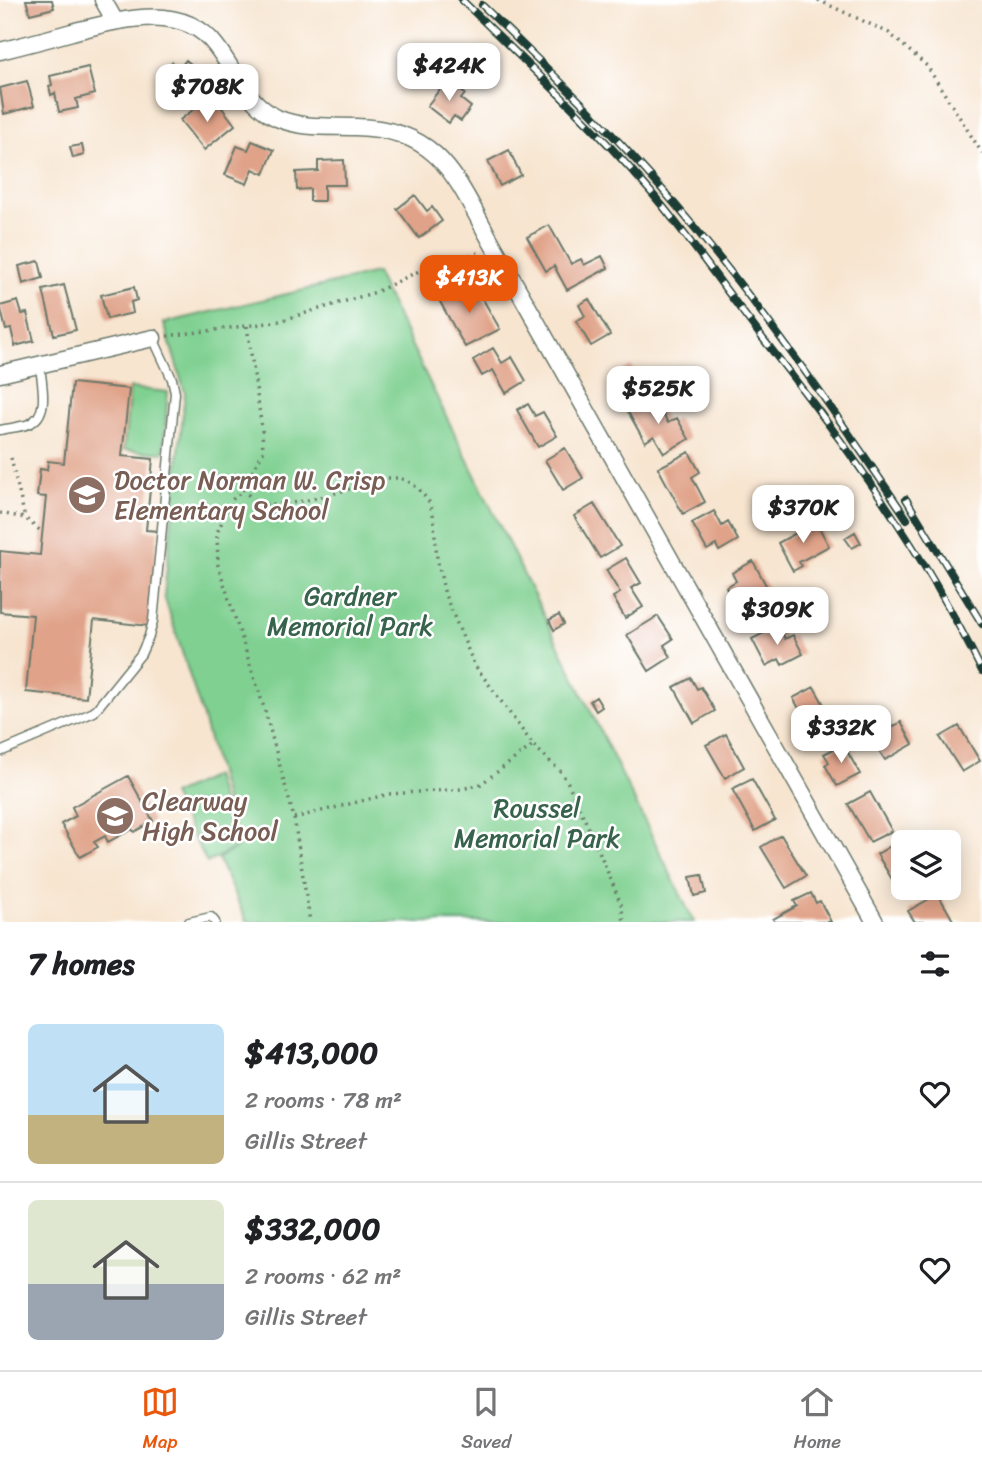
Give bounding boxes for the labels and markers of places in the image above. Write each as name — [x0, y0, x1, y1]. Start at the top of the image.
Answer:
pin: $424K — [400, 43, 498, 103]
pin: $708K — [158, 64, 256, 124]
pin: $413K — [420, 256, 518, 315]
pin: $525K — [609, 366, 707, 426]
place label: Doctor Norman W. Crisp Elementary School — [114, 457, 386, 533]
school or university icon: Doctor Norman W. Crisp Elementary School — [66, 474, 108, 516]
pin: $370K — [754, 486, 852, 545]
pin: $309K — [728, 588, 826, 647]
pin: $332K — [792, 706, 890, 765]
place label: Clearway High School — [142, 778, 278, 854]
school or university icon: Clearway High School — [94, 795, 136, 837]

